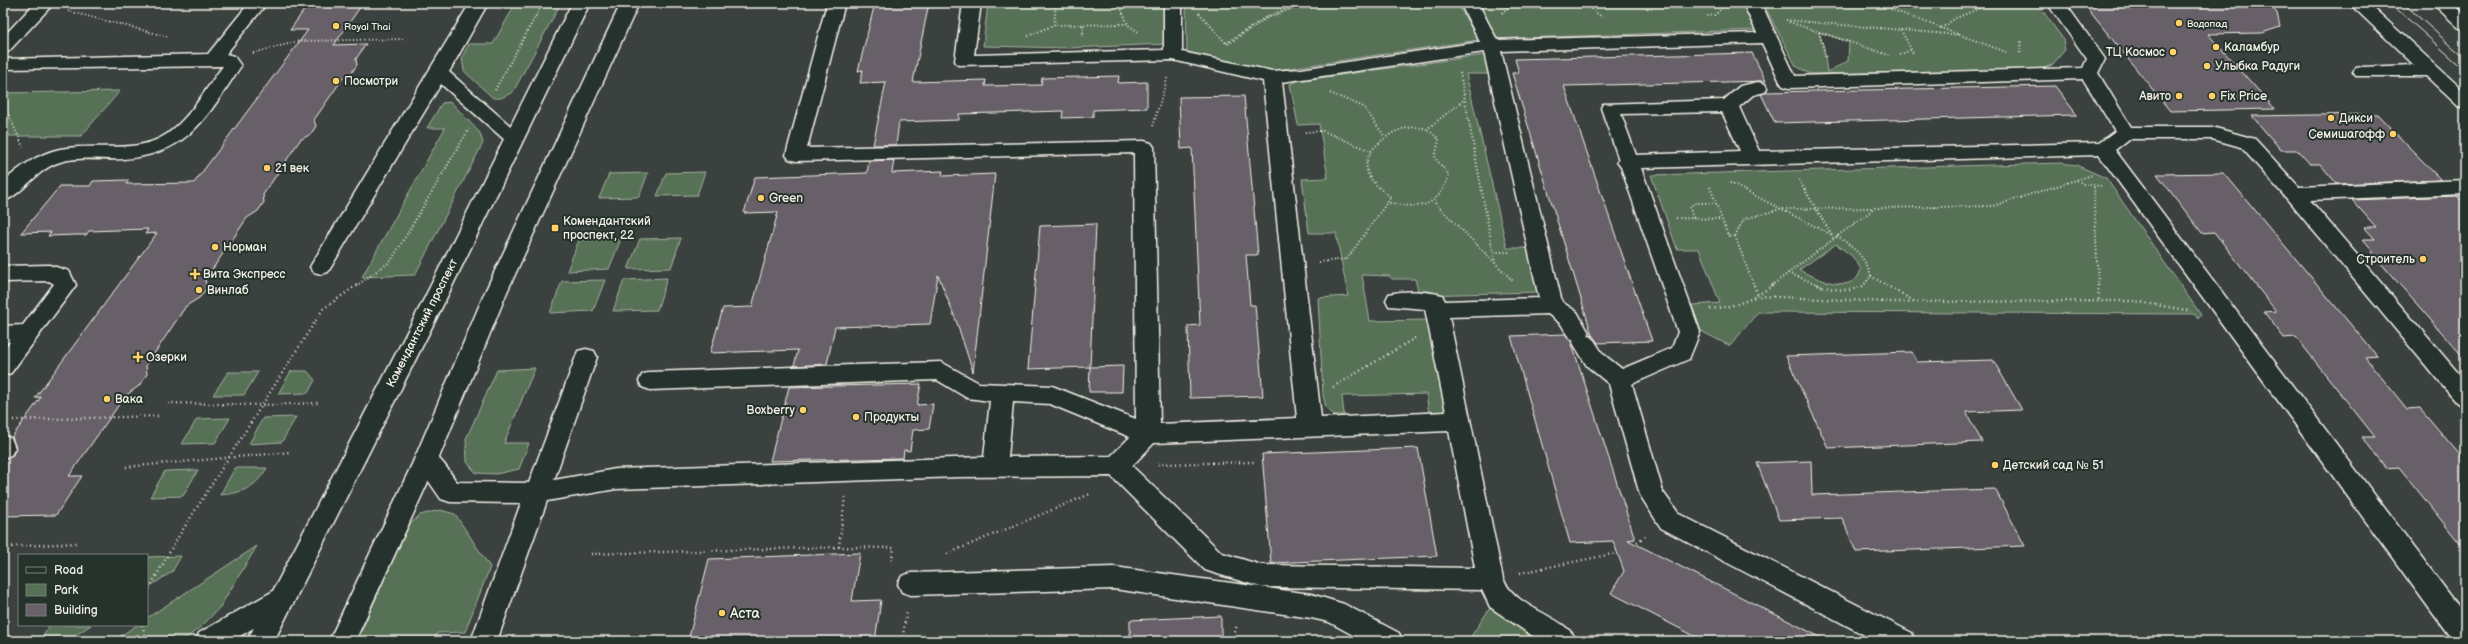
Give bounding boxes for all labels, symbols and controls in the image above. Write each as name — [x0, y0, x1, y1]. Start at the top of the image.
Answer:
marker: Водопад — [2174, 18, 2184, 28]
place label: Водопад — [2187, 18, 2227, 30]
marker: Royal Thai — [331, 21, 341, 31]
place label: Royal Thai — [344, 21, 390, 33]
place label: Каламбур — [2224, 40, 2280, 55]
marker: Каламбур — [2211, 42, 2221, 52]
place label: ТЦ Космос — [2106, 45, 2165, 60]
marker: ТЦ Космос — [2168, 47, 2178, 57]
place label: Улыбка Радуги — [2215, 59, 2300, 74]
marker: Улыбка Радуги — [2202, 61, 2212, 71]
place label: Посмотри — [344, 74, 398, 89]
marker: Посмотри — [331, 76, 341, 86]
place label: Авито — [2138, 89, 2171, 104]
place label: Fix Price — [2220, 89, 2267, 104]
marker: Авито — [2174, 91, 2184, 101]
marker: Fix Price — [2207, 91, 2217, 101]
place label: Дикси — [2339, 111, 2373, 126]
marker: Дикси — [2326, 113, 2336, 123]
place label: Семишагофф — [2308, 127, 2385, 142]
marker: Семишагофф — [2388, 129, 2398, 139]
place label: 21 век — [275, 161, 310, 176]
marker: 21 век — [262, 163, 272, 173]
place label: Green — [769, 191, 803, 206]
marker: Green — [756, 193, 766, 203]
place label: Комендантский проспект, 22 — [563, 214, 651, 243]
marker: Комендантский проспект, 22 — [550, 223, 560, 233]
place label: Норман — [223, 240, 267, 255]
marker: Норман — [210, 242, 220, 252]
place label: Строитель — [2357, 252, 2415, 267]
marker: Строитель — [2418, 254, 2428, 264]
street label: Комендантский проспект — [383, 256, 462, 390]
place label: Вита Экспресс — [203, 267, 285, 282]
marker: Вита Экспресс — [190, 269, 200, 279]
place label: Винлаб — [207, 283, 249, 298]
marker: Винлаб — [194, 285, 204, 295]
place label: Озерки — [146, 350, 187, 365]
marker: Озерки — [133, 352, 143, 362]
place label: Вака — [115, 392, 143, 407]
marker: Вака — [102, 394, 112, 404]
place label: Boxberry — [746, 403, 796, 418]
marker: Boxberry — [798, 405, 808, 415]
place label: Продукты — [864, 410, 919, 425]
marker: Продукты — [851, 412, 861, 422]
place label: Детский сад № 51 — [2003, 458, 2104, 473]
marker: Детский сад № 51 — [1990, 460, 2000, 470]
legend — [18, 554, 148, 626]
text: Road — [54, 563, 83, 578]
text: Park — [54, 583, 78, 598]
text: Building — [54, 603, 98, 618]
place label: Аста — [729, 605, 761, 622]
marker: Аста — [717, 608, 727, 618]

